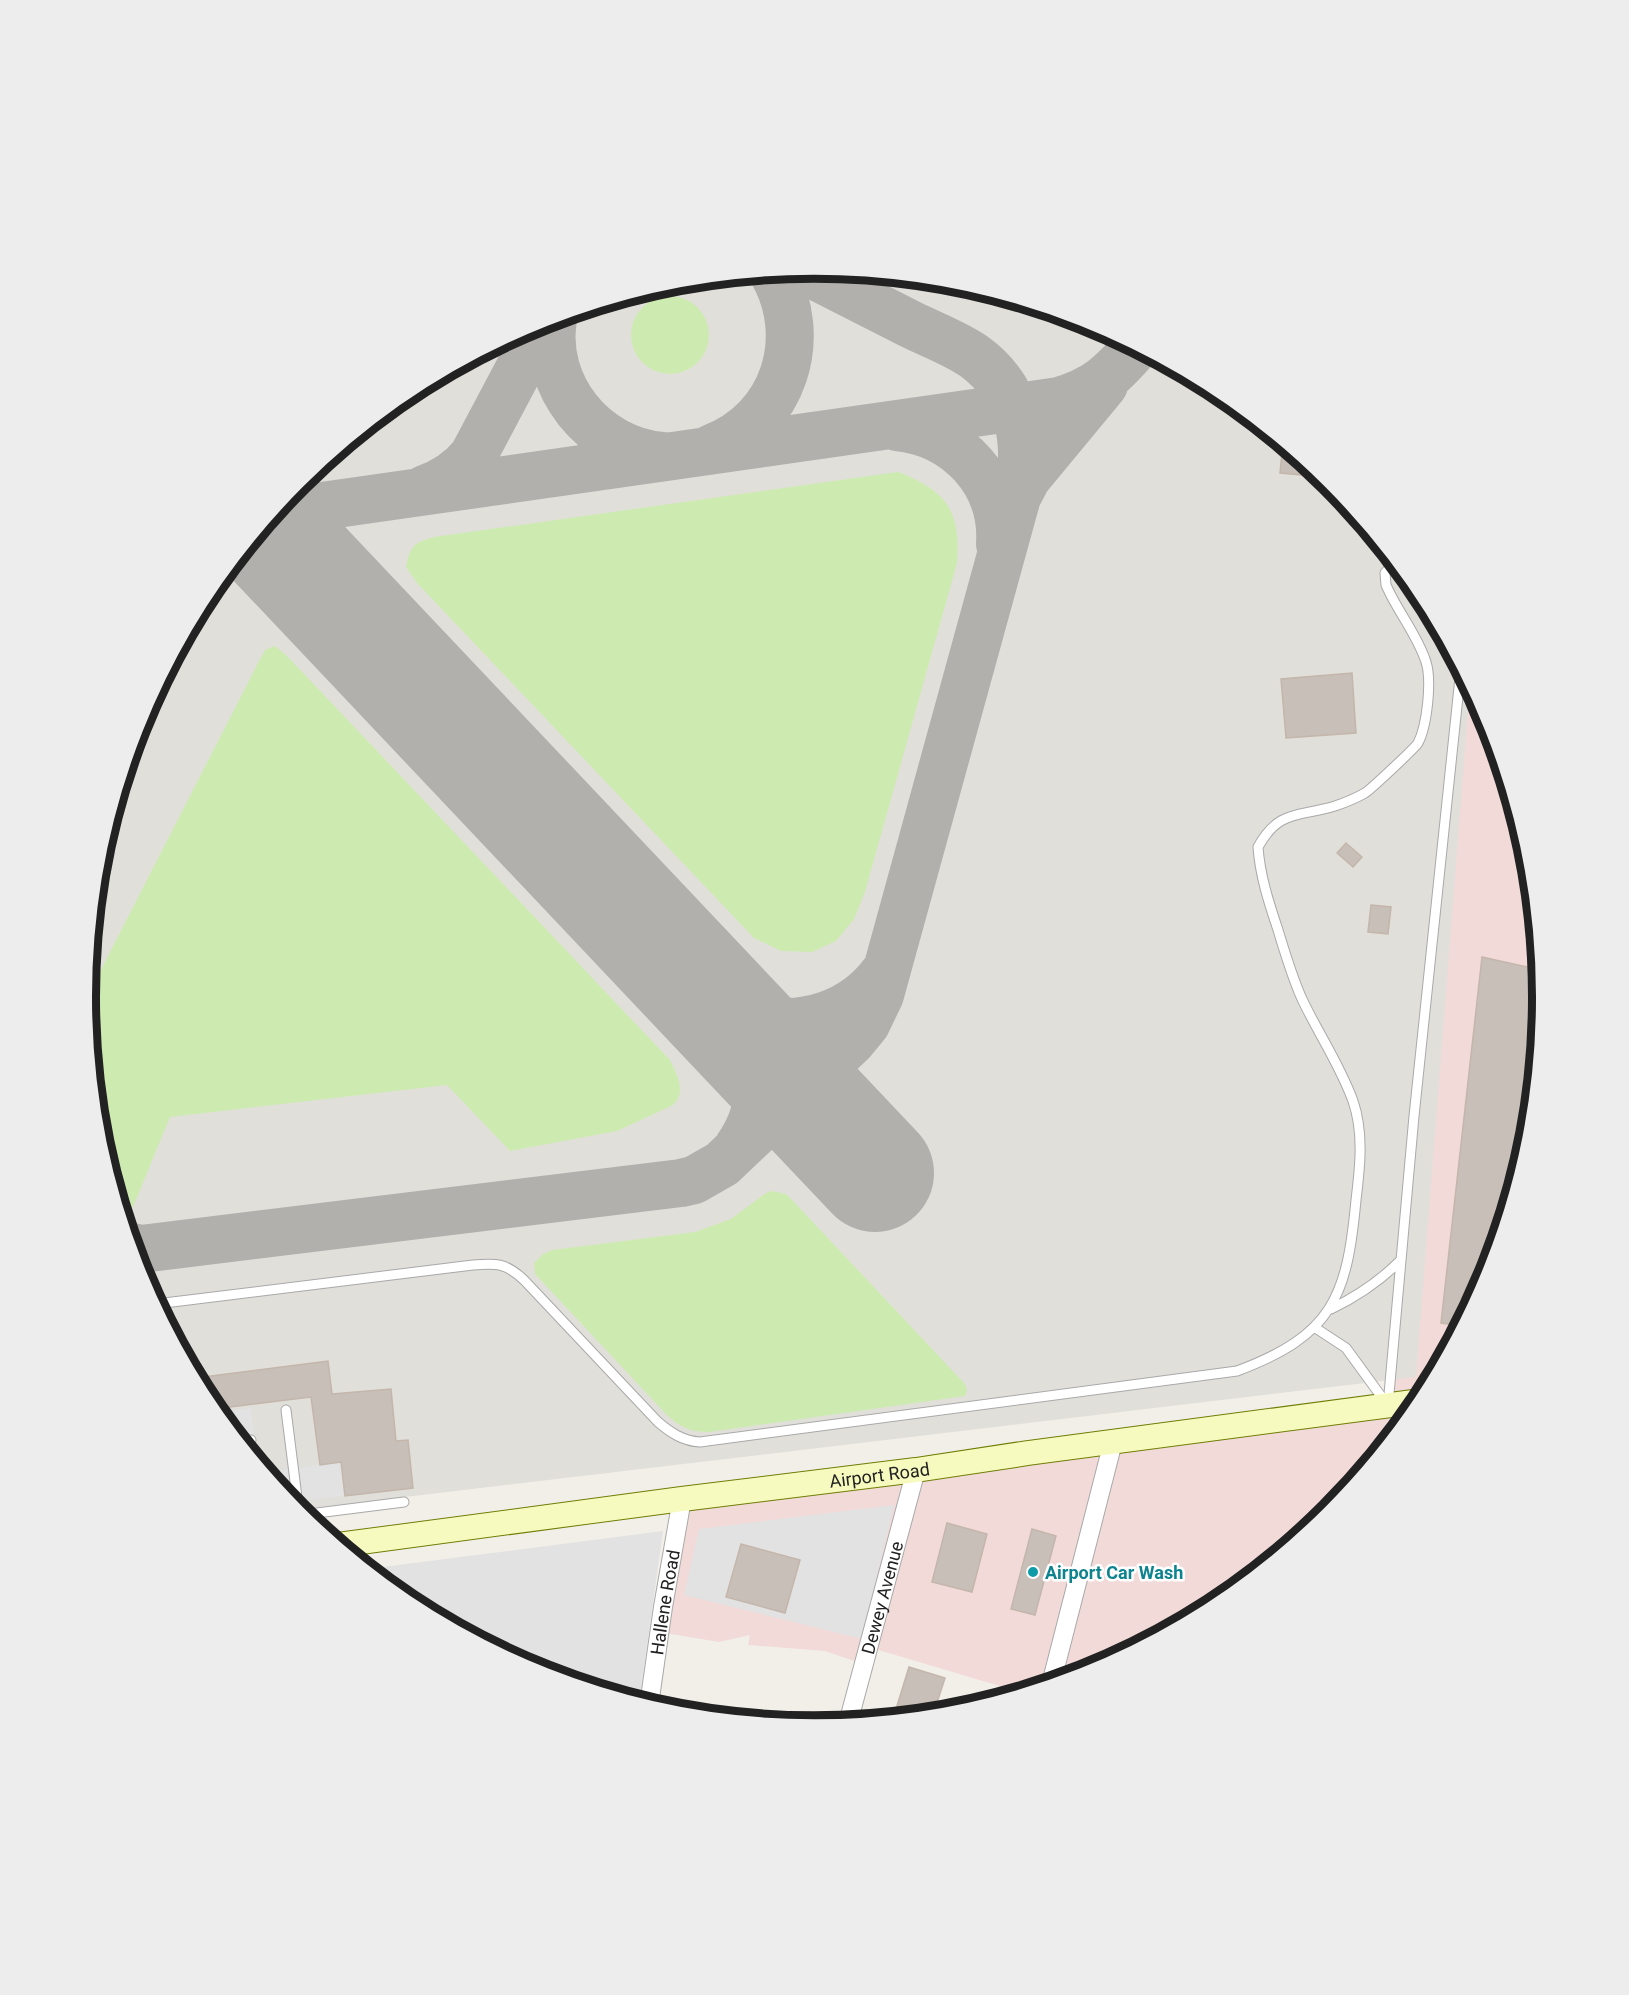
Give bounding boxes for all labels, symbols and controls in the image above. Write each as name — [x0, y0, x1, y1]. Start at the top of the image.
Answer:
street label: Airport Road — [828, 1458, 931, 1491]
street label: Dewey Avenue — [857, 1539, 907, 1656]
street label: Hallene Road — [646, 1548, 683, 1656]
place label: Airport Car Wash — [1045, 1562, 1183, 1583]
marker: Airport Car Wash — [1026, 1565, 1040, 1579]

